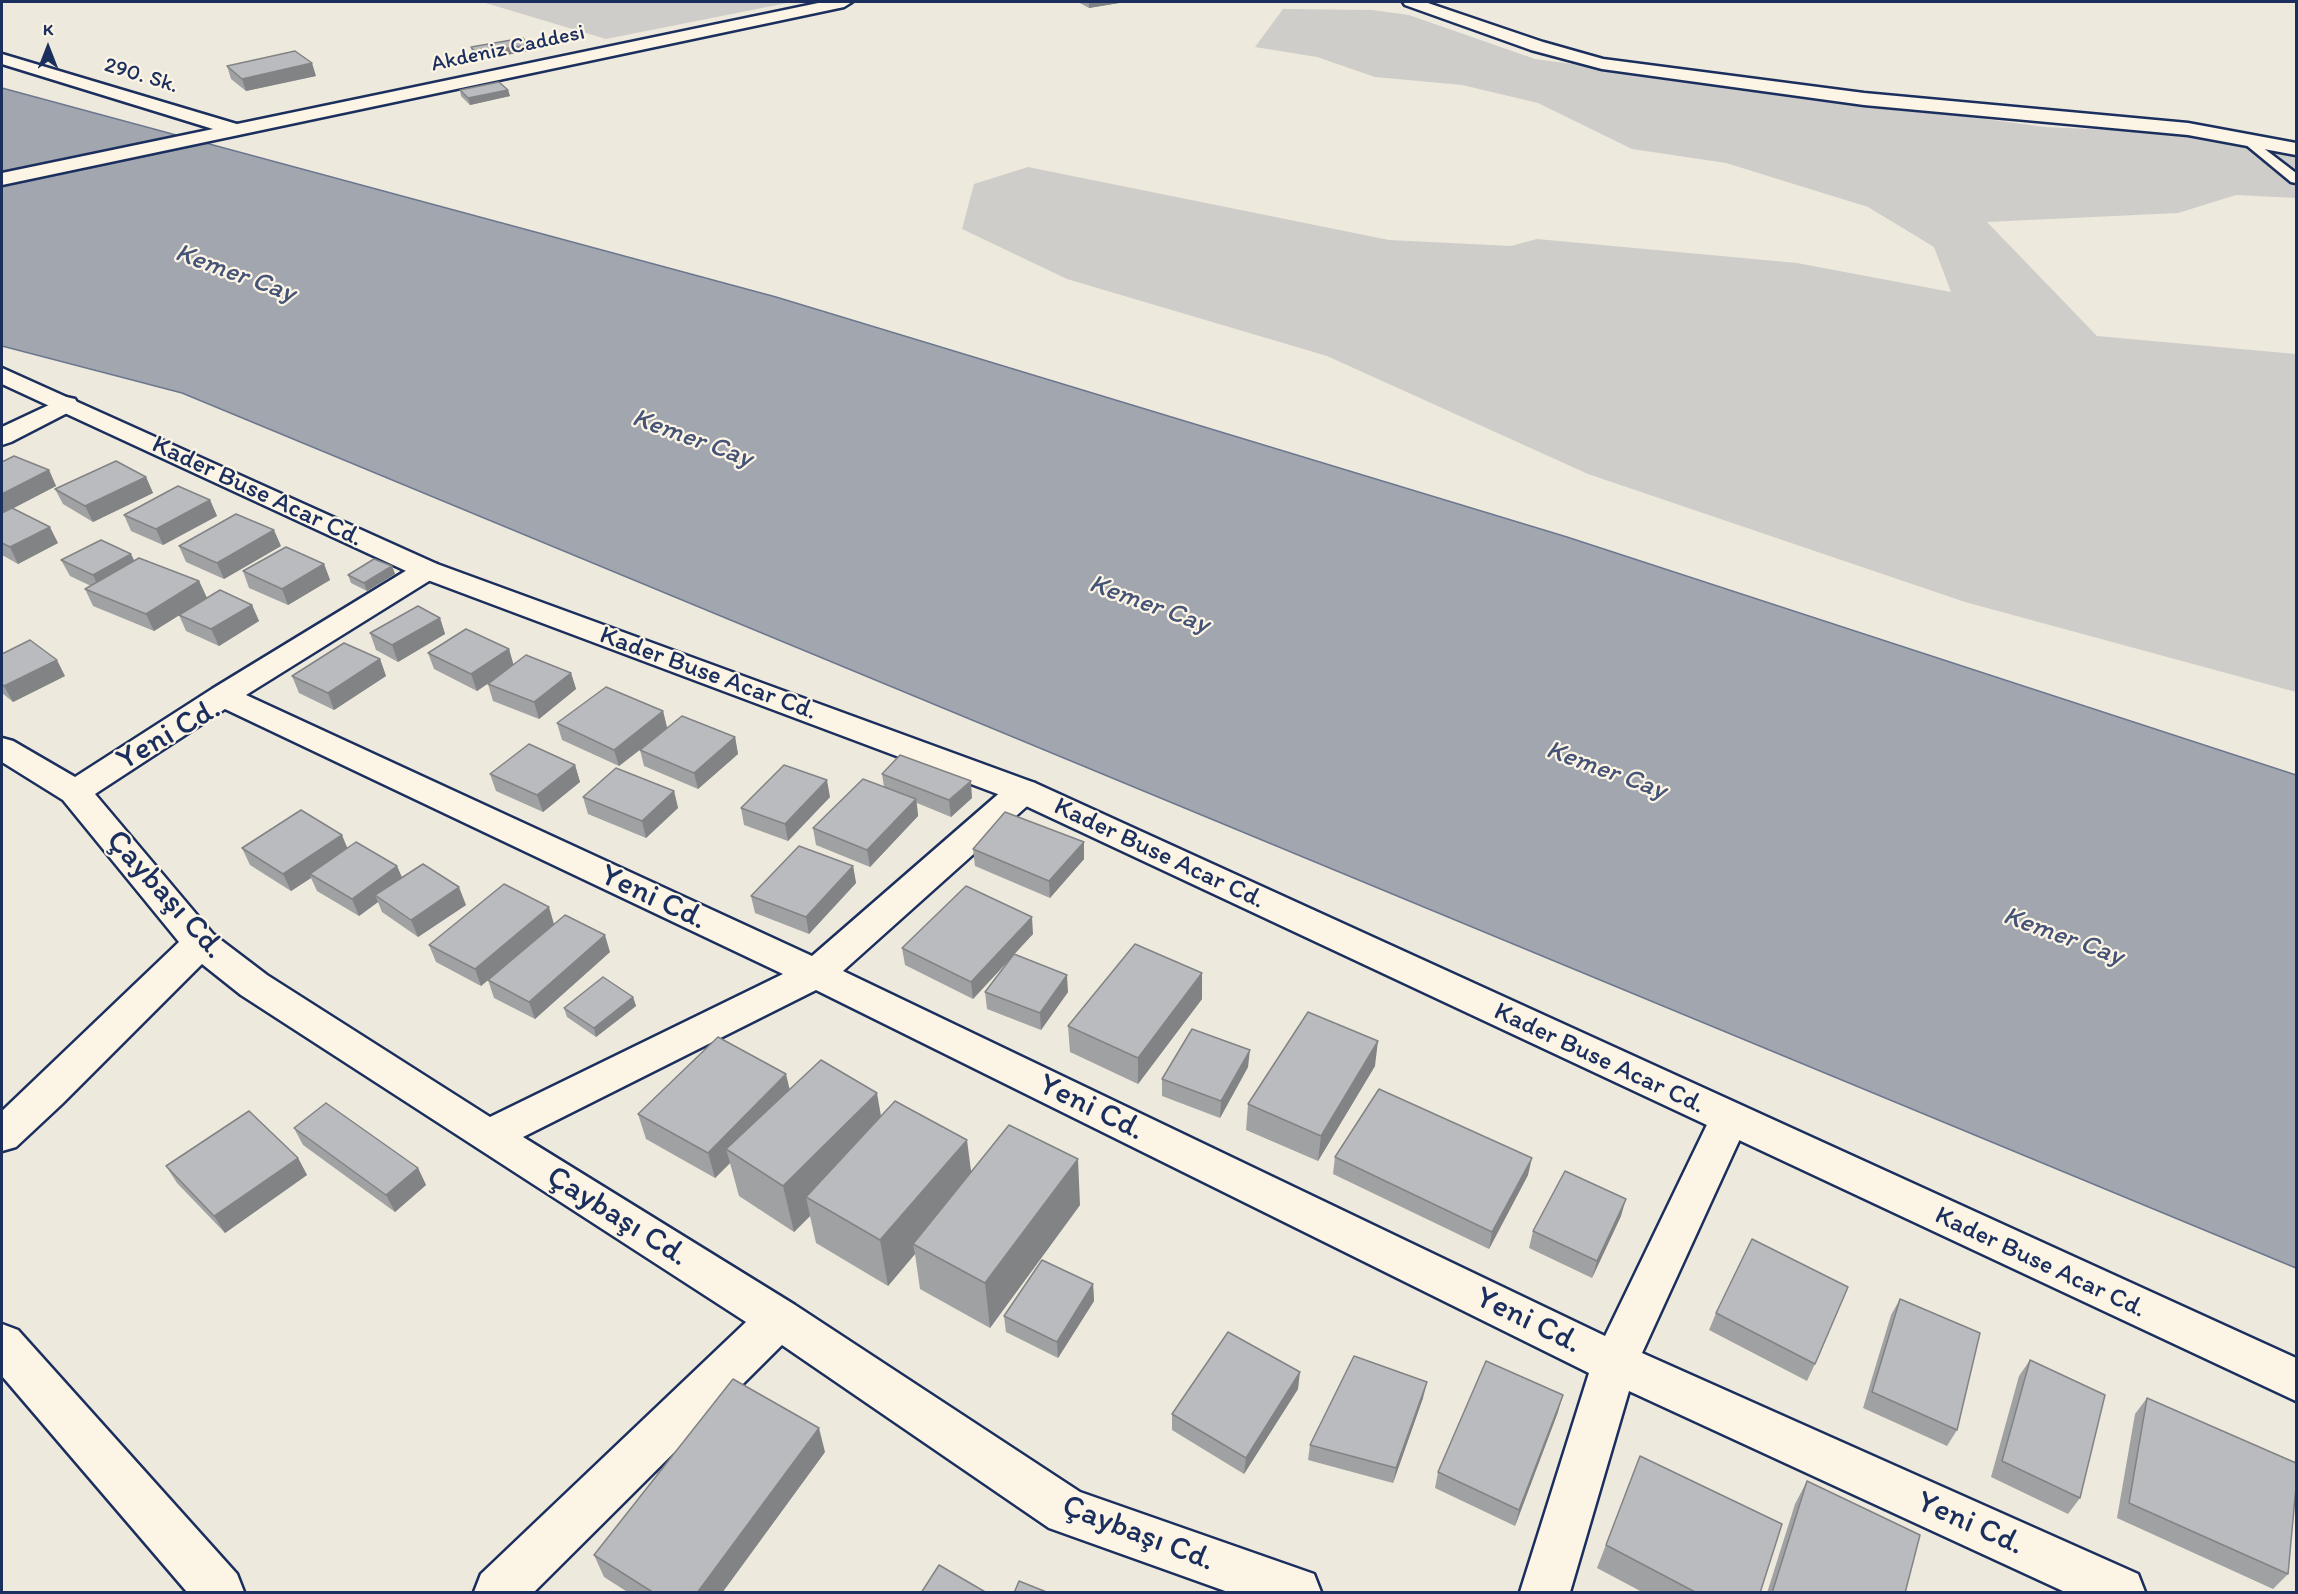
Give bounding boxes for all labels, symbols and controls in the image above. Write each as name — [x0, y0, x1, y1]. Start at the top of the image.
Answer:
north arrow — [18, 18, 78, 78]
text: K — [43, 20, 53, 39]
street label: Akdeniz Caddesi — [429, 20, 587, 78]
street label: 290. Sk. — [101, 52, 181, 100]
water label: Kemer Cay — [170, 237, 300, 311]
water label: Kemer Cay — [627, 402, 757, 476]
street label: Kader Buse Acar Cd. — [147, 429, 367, 555]
water label: Kemer Cay — [1084, 568, 1214, 642]
street label: Kader Buse Acar Cd. — [595, 620, 821, 728]
street label: Yeni Cd. — [110, 690, 228, 780]
water label: Kemer Cay — [1541, 734, 1671, 808]
street label: Kader Buse Acar Cd. — [1049, 791, 1269, 917]
street label: Çaybaşı Cd. — [97, 823, 233, 967]
street label: Yeni Cd. — [594, 857, 712, 939]
water label: Kemer Cay — [1998, 900, 2128, 974]
street label: Kader Buse Acar Cd. — [1489, 996, 1709, 1122]
street label: Yeni Cd. — [1032, 1066, 1150, 1150]
street label: Çaybaşı Cd. — [539, 1158, 695, 1276]
street label: Kader Buse Acar Cd. — [1930, 1200, 2150, 1326]
street label: Yeni Cd. — [1469, 1279, 1587, 1363]
street label: Yeni Cd. — [1911, 1483, 2029, 1565]
street label: Çaybaşı Cd. — [1056, 1487, 1220, 1581]

